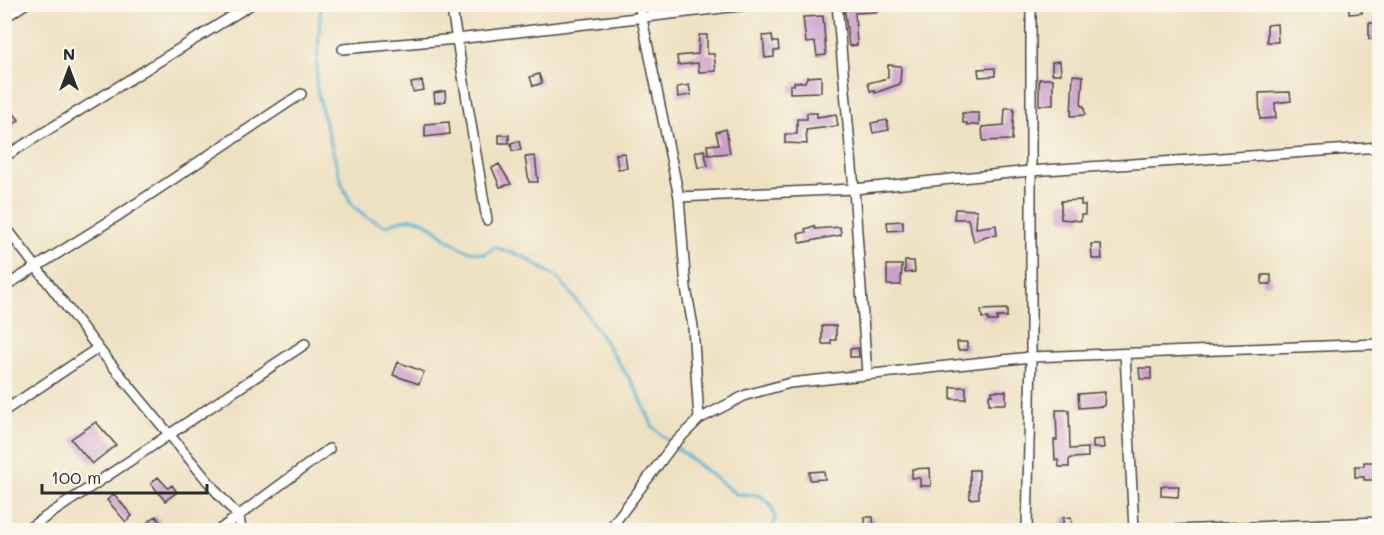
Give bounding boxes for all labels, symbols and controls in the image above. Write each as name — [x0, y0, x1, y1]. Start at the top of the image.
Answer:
north arrow — [39, 39, 99, 99]
text: N — [63, 43, 75, 64]
scale bar — [42, 457, 207, 495]
text: 100 m — [51, 465, 101, 489]

